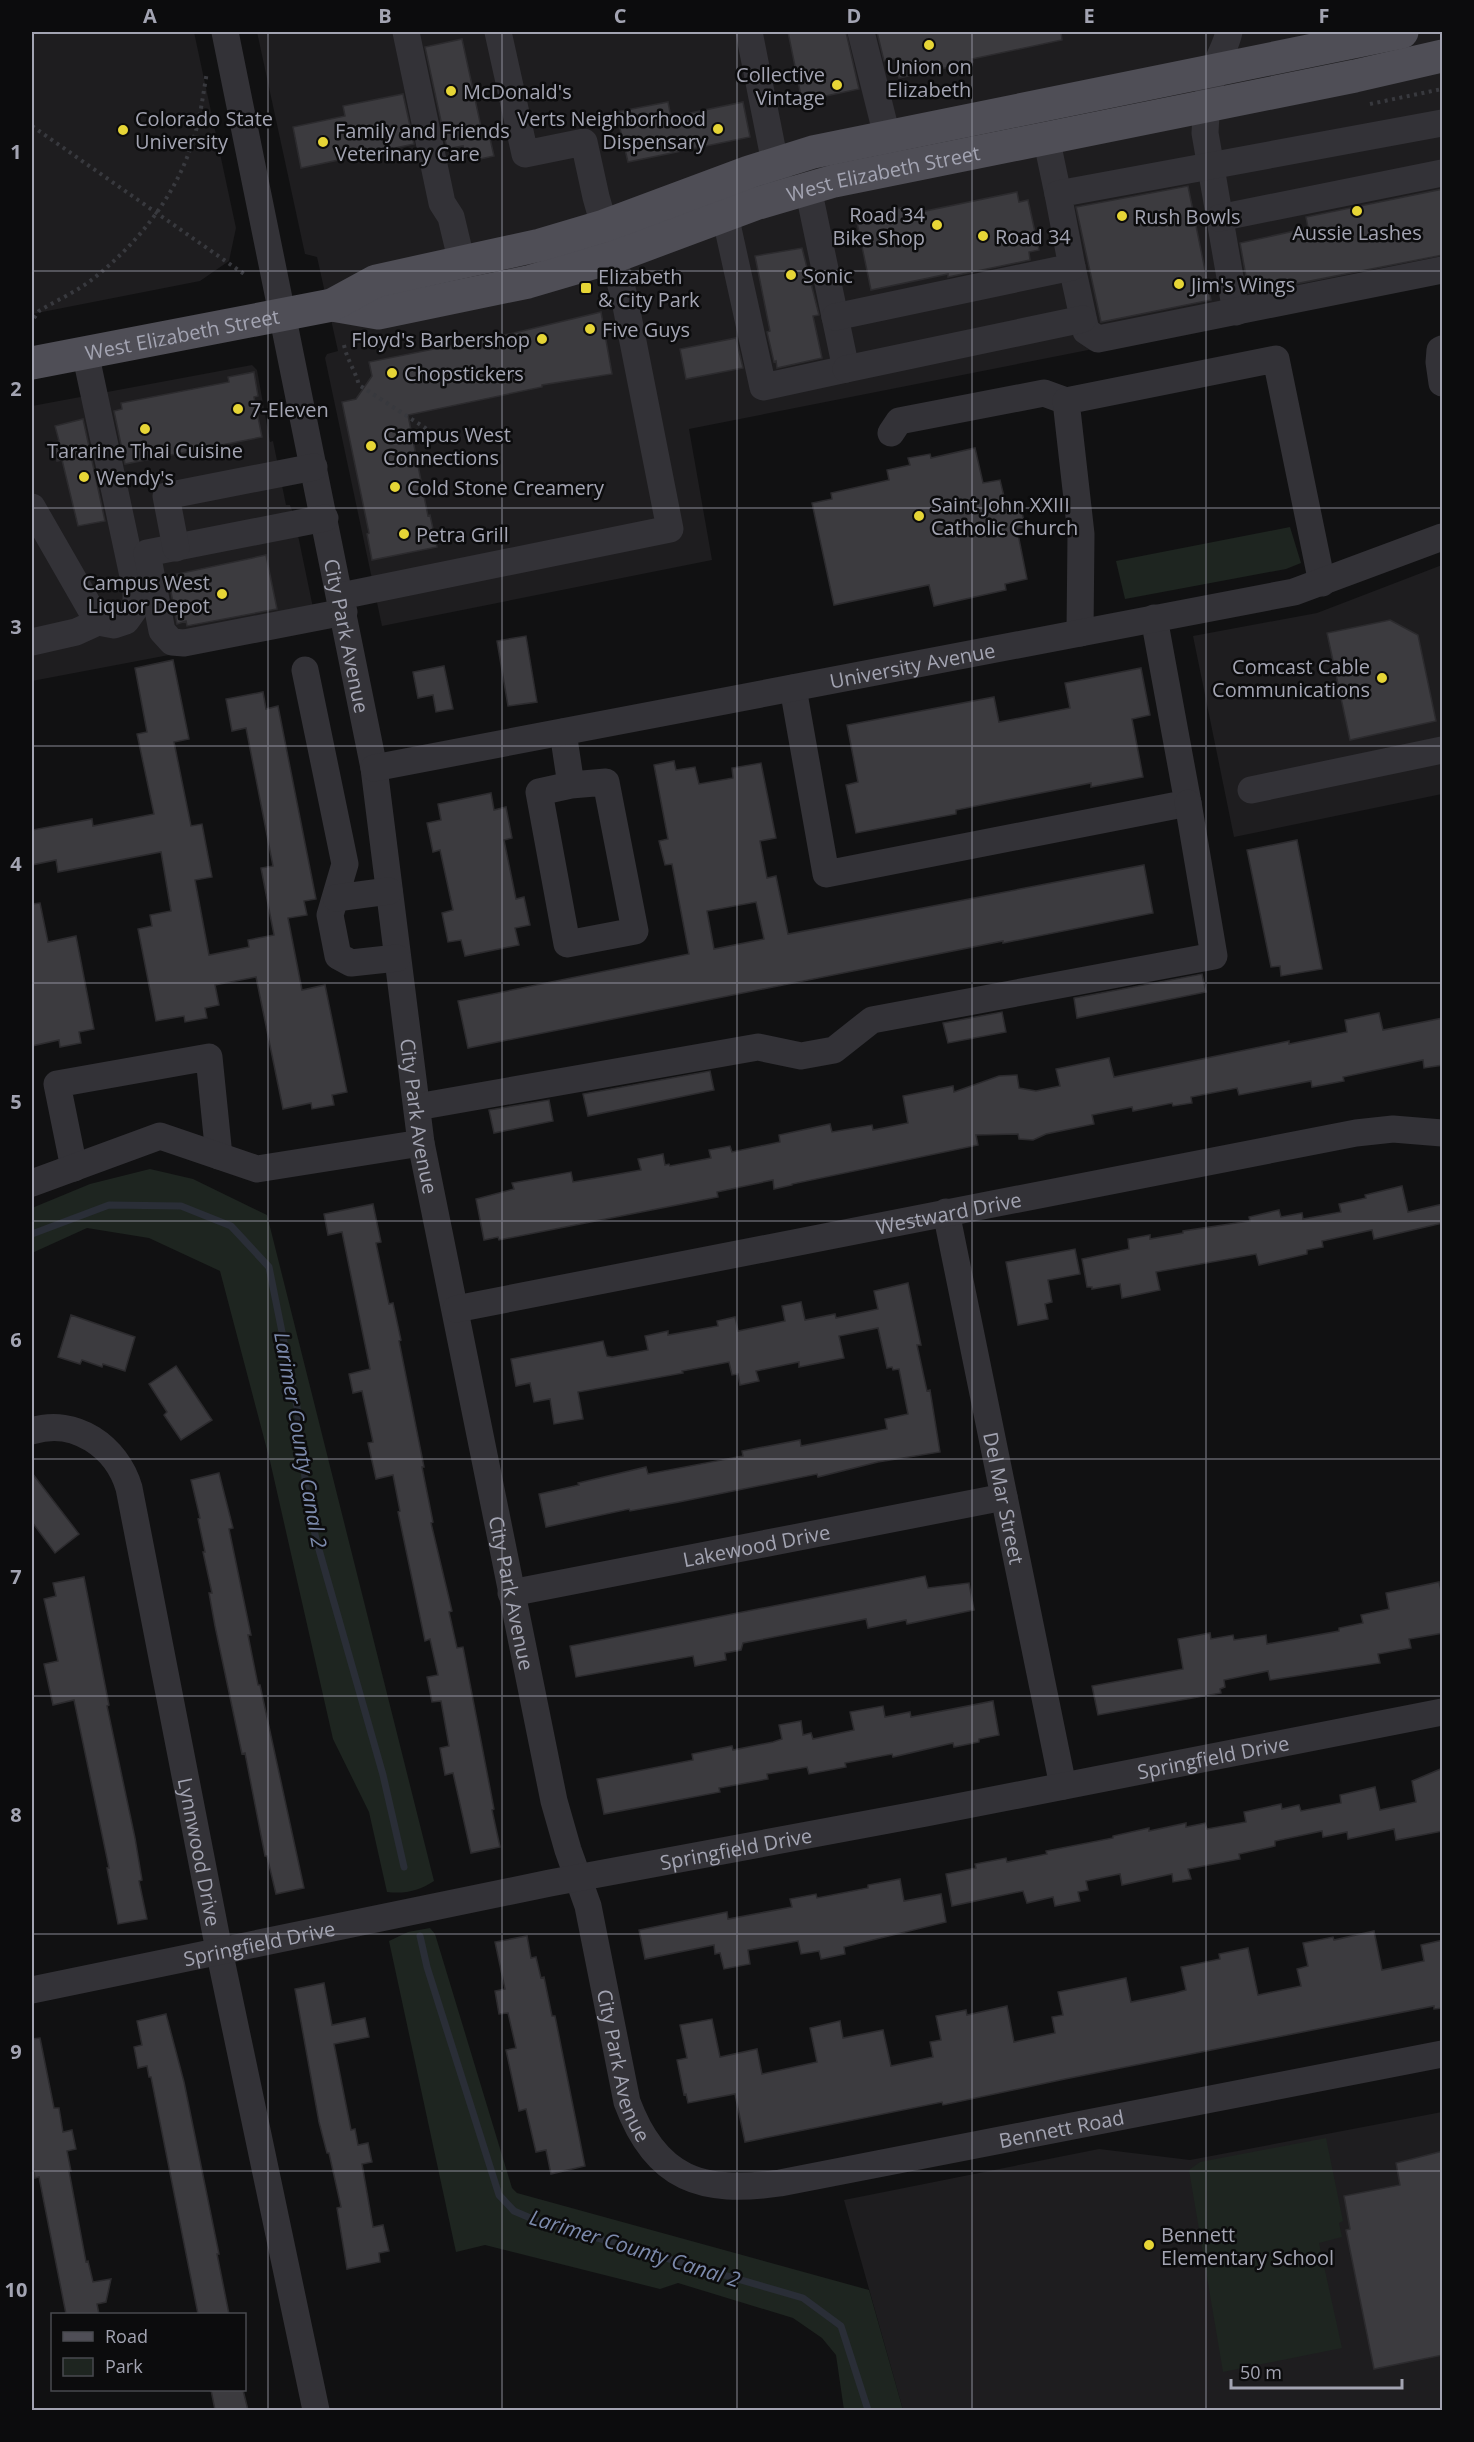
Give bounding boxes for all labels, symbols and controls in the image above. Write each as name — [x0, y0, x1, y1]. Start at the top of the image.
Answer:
text: A — [143, 2, 157, 29]
text: B — [378, 2, 392, 29]
text: C — [614, 2, 627, 29]
text: D — [847, 2, 861, 29]
text: E — [1083, 2, 1095, 29]
text: F — [1319, 2, 1329, 29]
marker: Union on Elizabeth — [922, 38, 936, 52]
place label: Union on Elizabeth — [886, 53, 972, 103]
place label: Collective Vintage — [736, 61, 825, 111]
place label: McDonald's — [463, 78, 572, 105]
marker: Collective Vintage — [830, 78, 844, 92]
marker: McDonald's — [444, 84, 458, 98]
place label: Colorado State University — [135, 105, 273, 155]
place label: Verts Neighborhood Dispensary — [517, 105, 707, 155]
place label: Family and Friends Veterinary Care — [335, 117, 510, 167]
marker: Verts Neighborhood Dispensary — [711, 122, 725, 136]
marker: Colorado State University — [116, 123, 130, 137]
marker: Family and Friends Veterinary Care — [316, 135, 330, 149]
text: 1 — [10, 138, 22, 165]
street label: West Elizabeth Street — [783, 138, 982, 208]
place label: Road 34 Bike Shop — [833, 201, 926, 251]
place label: Rush Bowls — [1134, 203, 1241, 230]
marker: Aussie Lashes — [1350, 204, 1364, 218]
marker: Rush Bowls — [1115, 209, 1129, 223]
marker: Road 34 Bike Shop — [930, 218, 944, 232]
place label: Aussie Lashes — [1292, 219, 1422, 246]
place label: Road 34 — [995, 223, 1071, 250]
marker: Road 34 — [976, 229, 990, 243]
place label: Sonic — [803, 262, 853, 289]
place label: Elizabeth & City Park — [598, 263, 700, 313]
marker: Sonic — [784, 268, 798, 282]
place label: Jim's Wings — [1189, 271, 1295, 298]
marker: Jim's Wings — [1172, 277, 1186, 291]
marker: Elizabeth & City Park — [579, 281, 593, 295]
street label: West Elizabeth Street — [83, 302, 282, 366]
place label: Five Guys — [602, 316, 690, 343]
marker: Five Guys — [583, 322, 597, 336]
place label: Floyd's Barbershop — [351, 326, 530, 353]
marker: Floyd's Barbershop — [535, 332, 549, 346]
place label: Chopstickers — [404, 360, 524, 387]
marker: Chopstickers — [385, 366, 399, 380]
text: 2 — [10, 375, 22, 402]
place label: 7-Eleven — [250, 396, 329, 423]
marker: 7-Eleven — [231, 402, 245, 416]
place label: Campus West Connections — [383, 421, 511, 471]
marker: Tararine Thai Cuisine — [138, 422, 152, 436]
place label: Tararine Thai Cuisine — [47, 437, 243, 464]
marker: Campus West Connections — [364, 439, 378, 453]
place label: Wendy's — [96, 464, 174, 491]
marker: Wendy's — [77, 470, 91, 484]
place label: Cold Stone Creamery — [407, 474, 605, 501]
marker: Cold Stone Creamery — [388, 480, 402, 494]
place label: Saint John XXIII Catholic Church — [931, 491, 1078, 541]
marker: Saint John XXIII Catholic Church — [912, 509, 926, 523]
place label: Petra Grill — [416, 521, 509, 548]
marker: Petra Grill — [397, 527, 411, 541]
street label: City Park Avenue — [318, 556, 376, 715]
place label: Campus West Liquor Depot — [82, 569, 210, 619]
marker: Campus West Liquor Depot — [215, 587, 229, 601]
text: 3 — [10, 613, 22, 640]
street label: University Avenue — [827, 636, 997, 694]
place label: Comcast Cable Communications — [1212, 653, 1370, 703]
marker: Comcast Cable Communications — [1375, 671, 1389, 685]
text: 4 — [10, 850, 22, 877]
street label: City Park Avenue — [395, 1037, 444, 1196]
text: 5 — [10, 1088, 22, 1115]
street label: Westward Drive — [874, 1185, 1024, 1240]
text: 6 — [10, 1326, 22, 1353]
water label: Larimer County Canal 2 — [268, 1330, 334, 1551]
street label: Del Mar Street — [978, 1430, 1031, 1567]
street label: City Park Avenue — [483, 1514, 541, 1673]
street label: Lakewood Drive — [681, 1518, 832, 1573]
text: 7 — [10, 1563, 22, 1590]
street label: Springfield Drive — [1135, 1729, 1291, 1785]
street label: Lynnwood Drive — [172, 1775, 228, 1929]
text: 8 — [10, 1801, 22, 1828]
street label: Springfield Drive — [658, 1821, 814, 1876]
street label: Springfield Drive — [181, 1914, 337, 1972]
street label: City Park Avenue — [591, 1987, 657, 2147]
text: 9 — [10, 2038, 22, 2065]
street label: Bennett Road — [996, 2103, 1126, 2154]
water label: Larimer County Canal 2 — [526, 2203, 744, 2294]
place label: Bennett Elementary School — [1161, 2221, 1334, 2271]
marker: Bennett Elementary School — [1142, 2238, 1156, 2252]
text: 10 — [5, 2276, 27, 2303]
legend — [51, 2313, 246, 2391]
text: Road — [105, 2324, 148, 2348]
scale bar — [1231, 2352, 1402, 2390]
text: Park — [105, 2354, 143, 2378]
text: 50 m — [1240, 2360, 1282, 2384]

